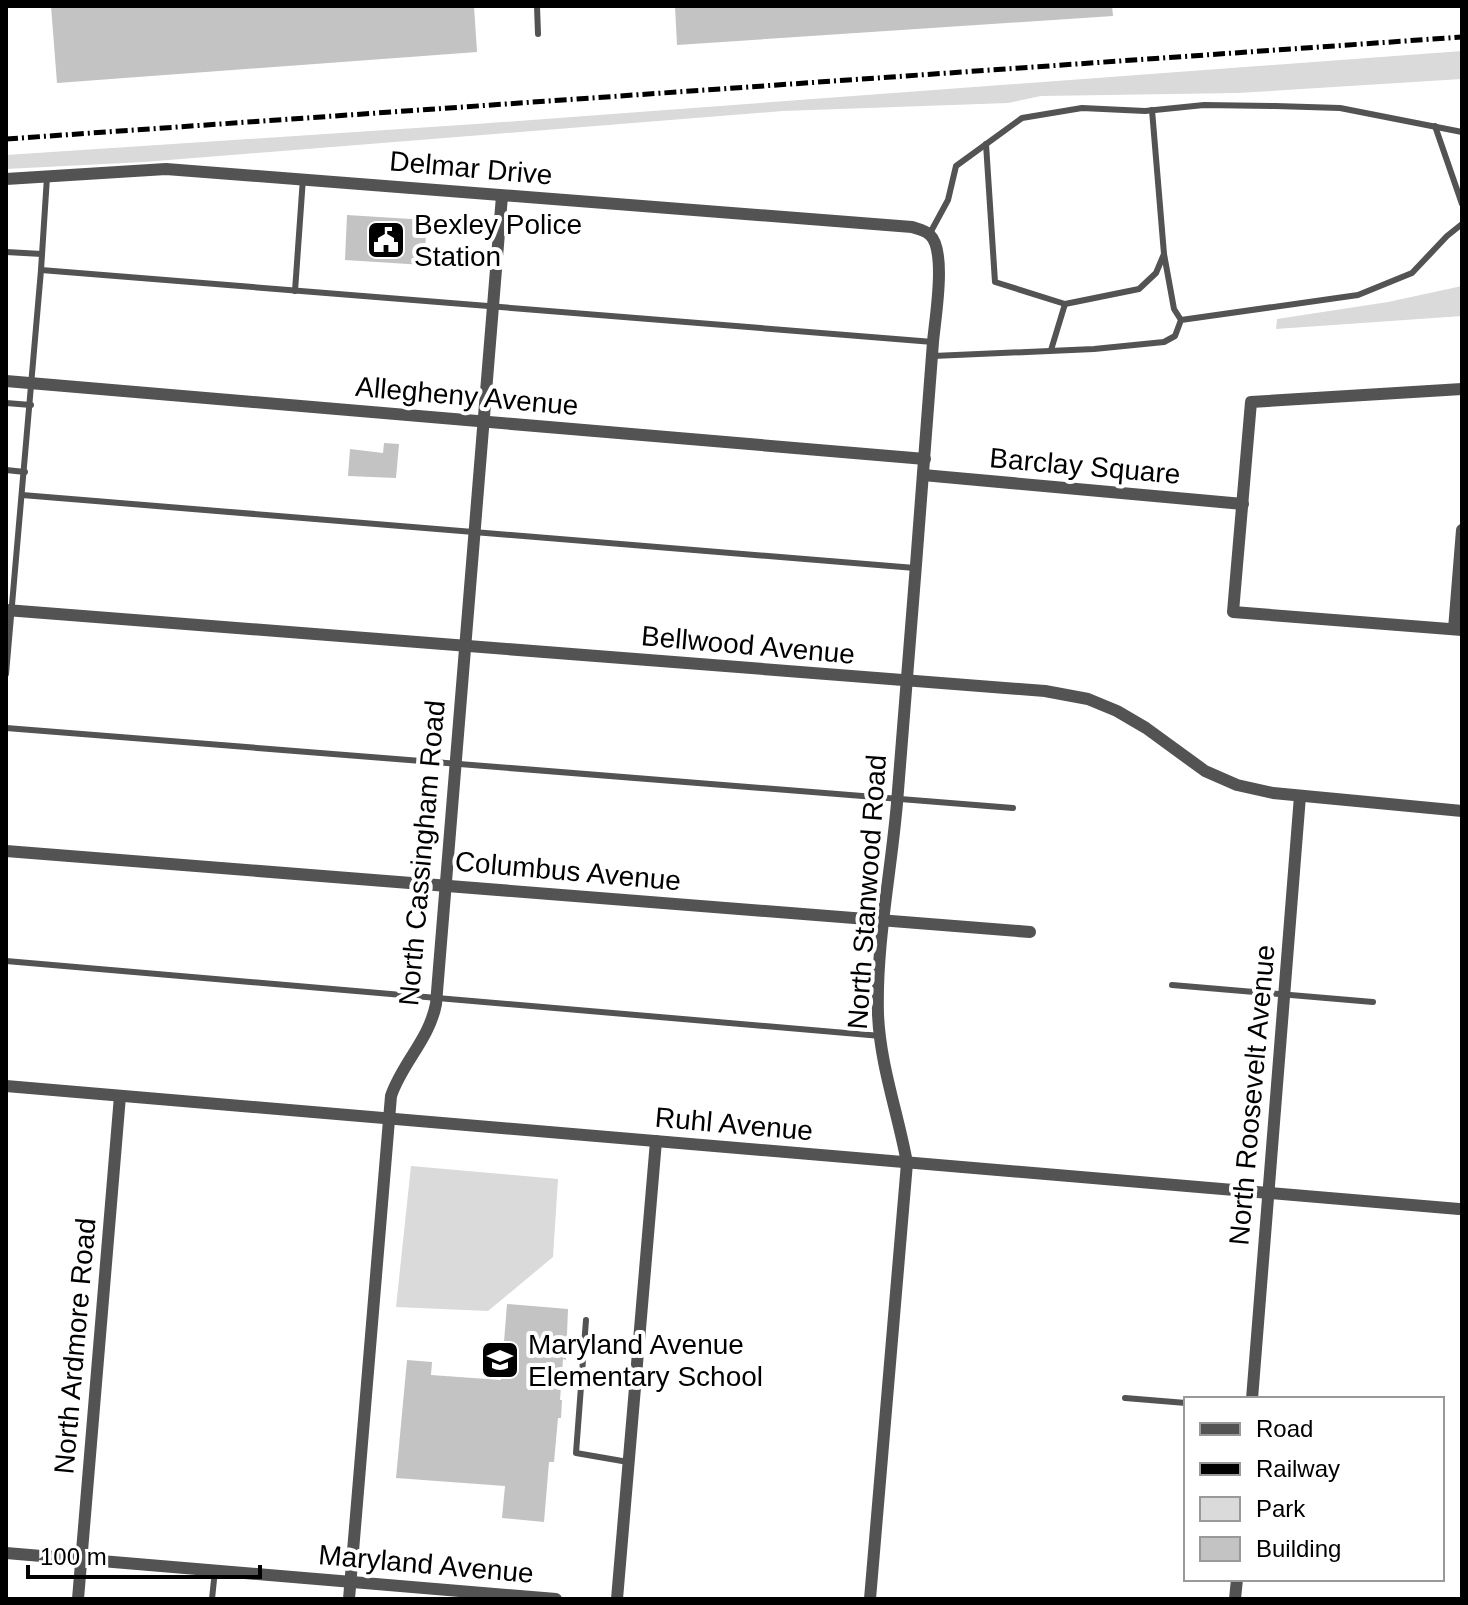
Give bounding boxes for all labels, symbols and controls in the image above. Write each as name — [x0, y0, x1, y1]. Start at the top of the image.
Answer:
street label: Delmar Drive — [388, 145, 554, 191]
place label: Bexley Police Station — [414, 209, 582, 272]
public building icon: Bexley Police Station — [365, 219, 407, 261]
street label: Allegheny Avenue — [354, 371, 580, 421]
street label: Barclay Square — [988, 442, 1182, 490]
street label: Bellwood Avenue — [640, 620, 856, 670]
street label: North Cassingham Road — [393, 699, 451, 1007]
street label: North Stanwood Road — [842, 753, 892, 1031]
street label: Columbus Avenue — [454, 846, 682, 896]
street label: North Roosevelt Avenue — [1223, 943, 1281, 1247]
street label: Ruhl Avenue — [654, 1102, 814, 1146]
street label: North Ardmore Road — [48, 1217, 102, 1475]
place label: Maryland Avenue Elementary School — [528, 1329, 763, 1392]
school or university icon: Maryland Avenue Elementary School — [479, 1339, 521, 1381]
legend — [1184, 1397, 1444, 1581]
text: Road — [1256, 1415, 1313, 1442]
text: Railway — [1256, 1455, 1340, 1482]
text: Park — [1256, 1495, 1306, 1522]
scale bar — [28, 1529, 260, 1579]
text: Building — [1256, 1535, 1341, 1562]
street label: Maryland Avenue — [317, 1539, 535, 1589]
text: 100 m — [40, 1543, 107, 1570]

